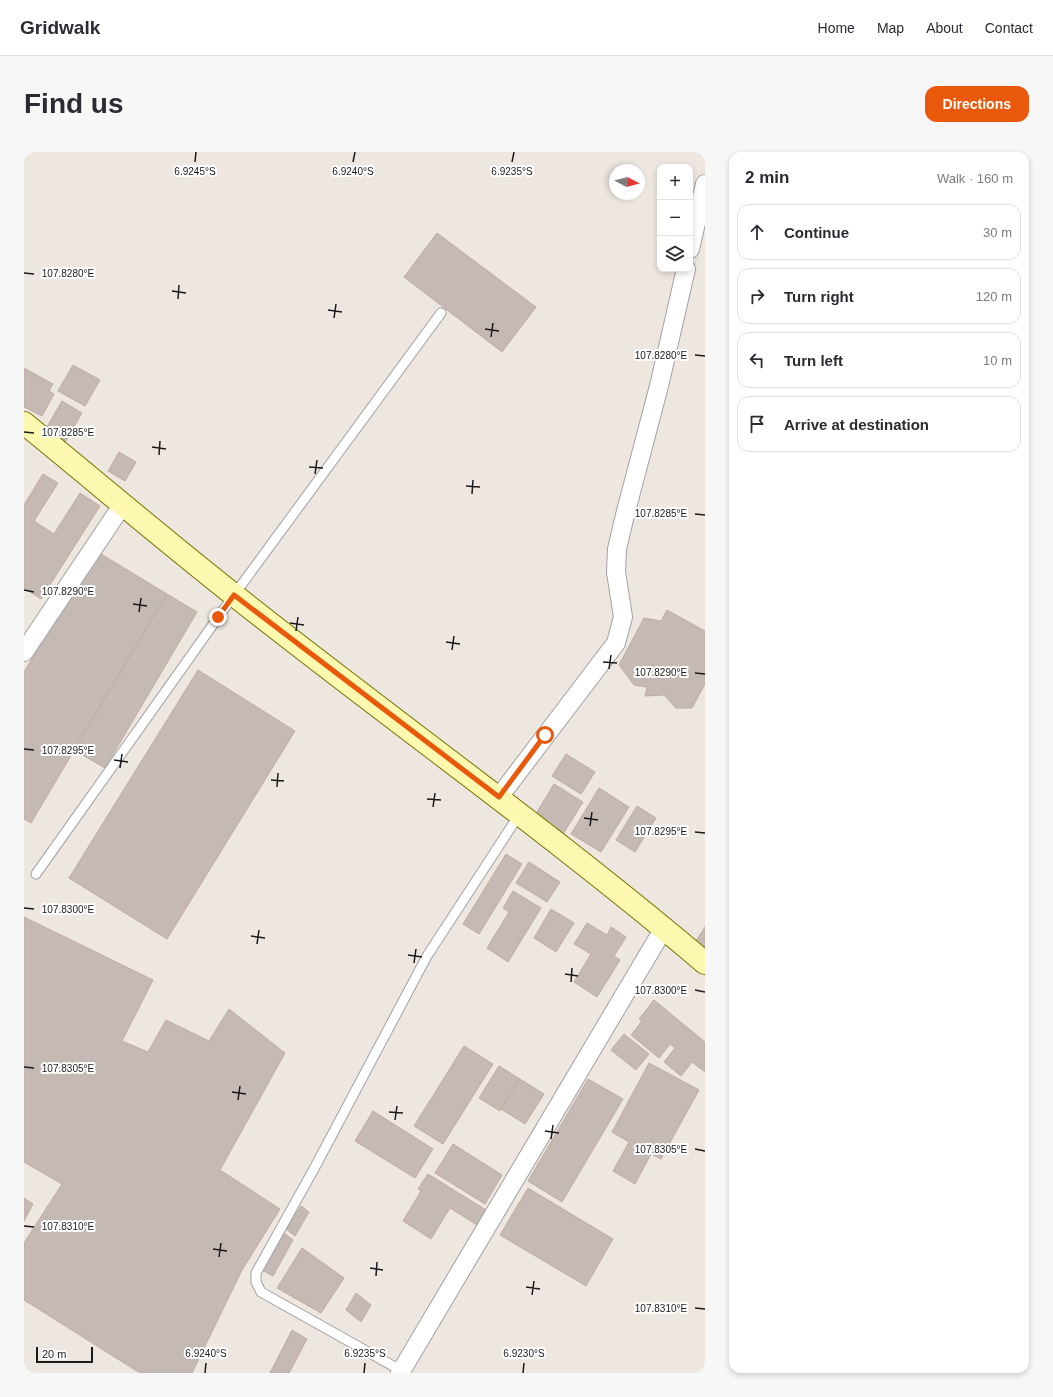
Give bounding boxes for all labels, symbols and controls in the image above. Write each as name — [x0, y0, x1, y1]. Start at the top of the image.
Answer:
text: Gridwalk — [20, 17, 100, 38]
text: Home — [818, 20, 855, 36]
text: Map — [877, 20, 904, 36]
text: About — [926, 20, 963, 36]
text: Contact — [985, 20, 1033, 36]
button: Directions — [925, 86, 1029, 122]
text: Find us — [24, 88, 124, 119]
north arrow — [609, 164, 645, 200]
map controls — [657, 164, 693, 272]
button: + — [657, 164, 693, 200]
text: 6.9245°S — [174, 166, 216, 177]
text: 6.9240°S — [332, 166, 374, 177]
text: 6.9235°S — [491, 166, 533, 177]
text: 2 min — [745, 168, 789, 187]
text: Walk · 160 m — [937, 171, 1013, 186]
button: − — [657, 200, 693, 236]
icon: ahead — [746, 221, 768, 243]
text: Continue — [784, 224, 849, 241]
text: 30 m — [983, 225, 1012, 240]
button: layers — [657, 236, 693, 272]
text: 107.8280°E — [42, 268, 95, 279]
icon: right — [746, 285, 768, 307]
text: Turn right — [784, 288, 854, 305]
text: 120 m — [976, 289, 1012, 304]
icon: left — [746, 349, 768, 371]
text: 107.8280°E — [635, 350, 688, 361]
text: Turn left — [784, 352, 843, 369]
text: 10 m — [983, 353, 1012, 368]
icon: arrive — [746, 413, 768, 435]
text: Arrive at destination — [784, 416, 929, 433]
text: 107.8285°E — [42, 427, 95, 438]
text: 107.8285°E — [635, 508, 688, 519]
text: 107.8290°E — [42, 586, 95, 597]
route end — [209, 608, 227, 626]
text: 107.8290°E — [635, 667, 688, 678]
route start — [536, 726, 554, 744]
text: 107.8295°E — [42, 745, 95, 756]
text: 107.8295°E — [635, 826, 688, 837]
text: 107.8300°E — [42, 904, 95, 915]
text: 107.8300°E — [635, 985, 688, 996]
text: 107.8305°E — [42, 1063, 95, 1074]
text: 107.8305°E — [635, 1144, 688, 1155]
text: 107.8310°E — [42, 1221, 95, 1232]
text: 107.8310°E — [635, 1303, 688, 1314]
scale bar — [36, 1345, 93, 1364]
text: 20 m — [42, 1348, 66, 1360]
text: 6.9240°S — [185, 1348, 227, 1359]
text: 6.9235°S — [344, 1348, 386, 1359]
text: 6.9230°S — [503, 1348, 545, 1359]

